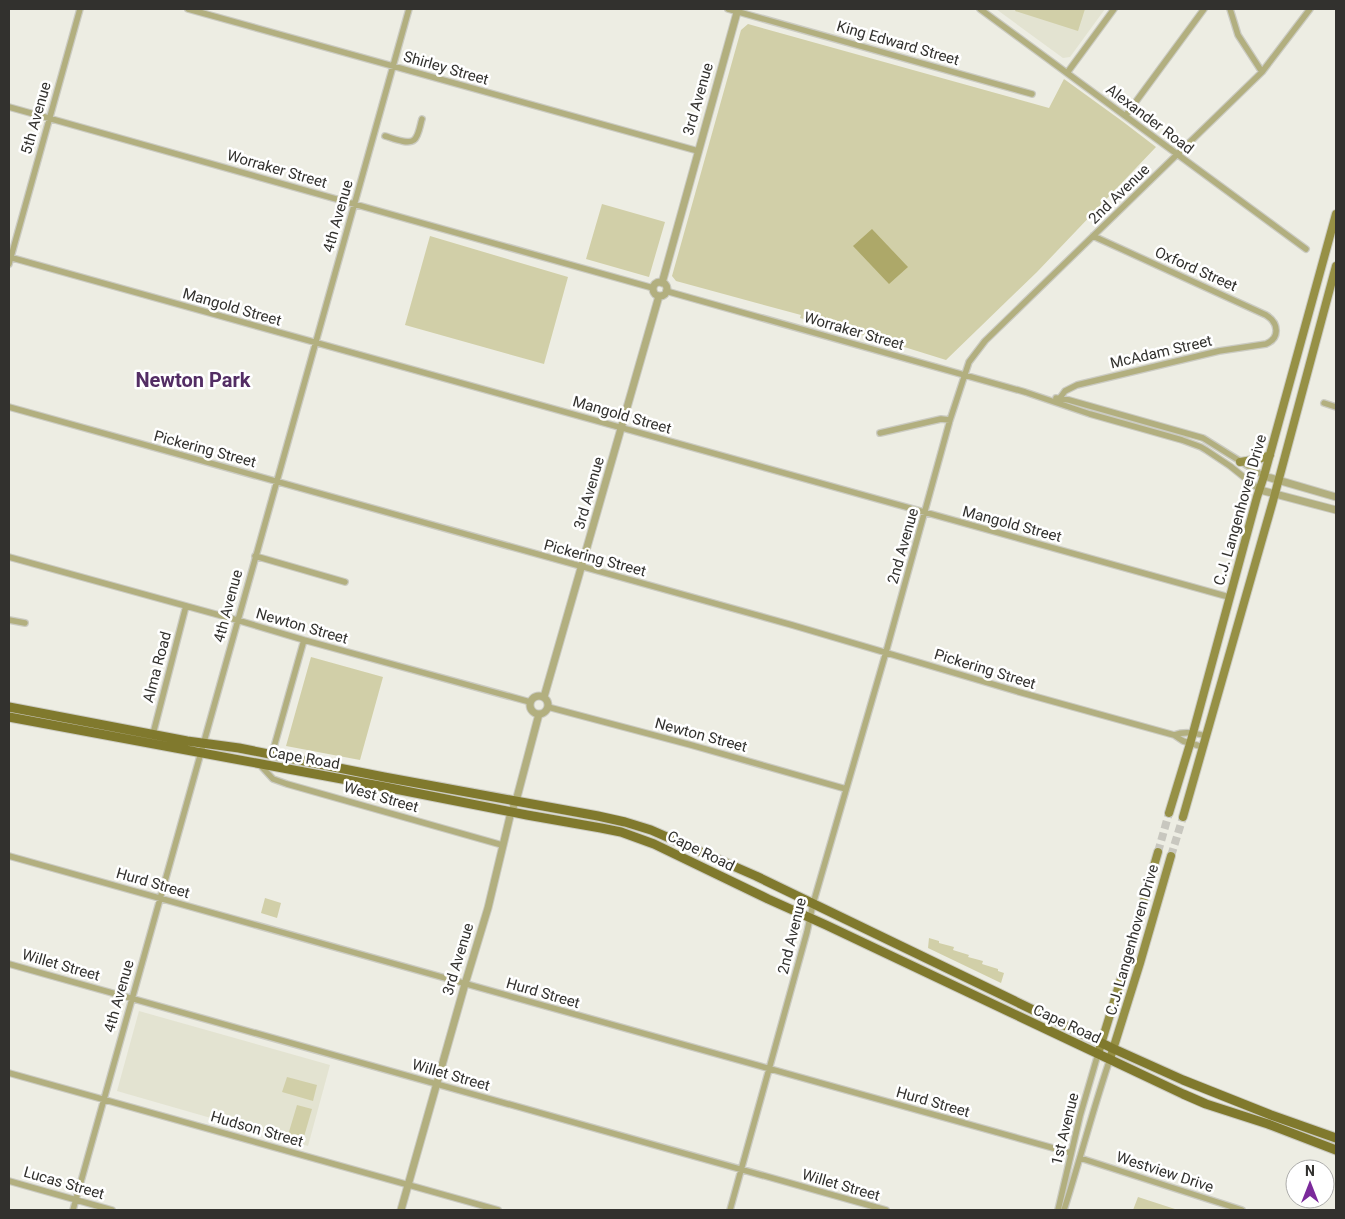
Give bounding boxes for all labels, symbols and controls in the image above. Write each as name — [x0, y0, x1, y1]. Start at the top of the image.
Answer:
street label: King Edward Street — [835, 17, 961, 69]
street label: Shirley Street — [401, 47, 491, 89]
street label: 3rd Avenue — [679, 61, 717, 137]
street label: 5th Avenue — [17, 80, 55, 156]
street label: Alexander Road — [1103, 80, 1197, 158]
street label: Worraker Street — [225, 146, 329, 192]
street label: 2nd Avenue — [1085, 160, 1153, 228]
street label: 4th Avenue — [319, 178, 357, 254]
street label: Oxford Street — [1152, 243, 1240, 295]
street label: Mangold Street — [181, 284, 284, 330]
street label: Worraker Street — [802, 308, 906, 354]
street label: McAdam Street — [1108, 332, 1214, 372]
district label: Newton Park — [135, 368, 251, 392]
street label: Mangold Street — [571, 392, 674, 438]
street label: Pickering Street — [152, 427, 258, 471]
street label: C.J. Langenhoven Drive — [1210, 432, 1270, 588]
street label: 3rd Avenue — [570, 455, 608, 531]
street label: Mangold Street — [960, 502, 1064, 546]
street label: 2nd Avenue — [884, 506, 922, 586]
street label: Pickering Street — [542, 536, 648, 580]
street label: 4th Avenue — [210, 568, 246, 644]
street label: Newton Street — [254, 604, 350, 648]
street label: Alma Road — [139, 629, 175, 705]
street label: Pickering Street — [932, 645, 1038, 693]
street label: Newton Street — [653, 714, 749, 756]
street label: Cape Road — [267, 743, 341, 773]
street label: West Street — [342, 778, 421, 816]
street label: Cape Road — [665, 827, 737, 875]
street label: C.J. Langenhoven Drive — [1102, 862, 1162, 1018]
street label: Hurd Street — [114, 864, 192, 902]
street label: 2nd Avenue — [774, 896, 810, 976]
street label: 3rd Avenue — [438, 921, 478, 997]
street label: Willet Street — [20, 945, 102, 985]
street label: 4th Avenue — [100, 958, 138, 1034]
street label: Hurd Street — [504, 974, 582, 1012]
street label: Cape Road — [1030, 1001, 1104, 1047]
street label: Willet Street — [410, 1055, 492, 1095]
street label: Hurd Street — [894, 1083, 972, 1121]
street label: 1st Avenue — [1047, 1091, 1083, 1167]
street label: Hudson Street — [209, 1107, 305, 1151]
street label: Westview Drive — [1114, 1148, 1216, 1196]
north arrow — [1285, 1159, 1335, 1209]
street label: Lucas Street — [22, 1163, 106, 1203]
text: N — [1305, 1163, 1315, 1179]
street label: Willet Street — [800, 1165, 882, 1205]

